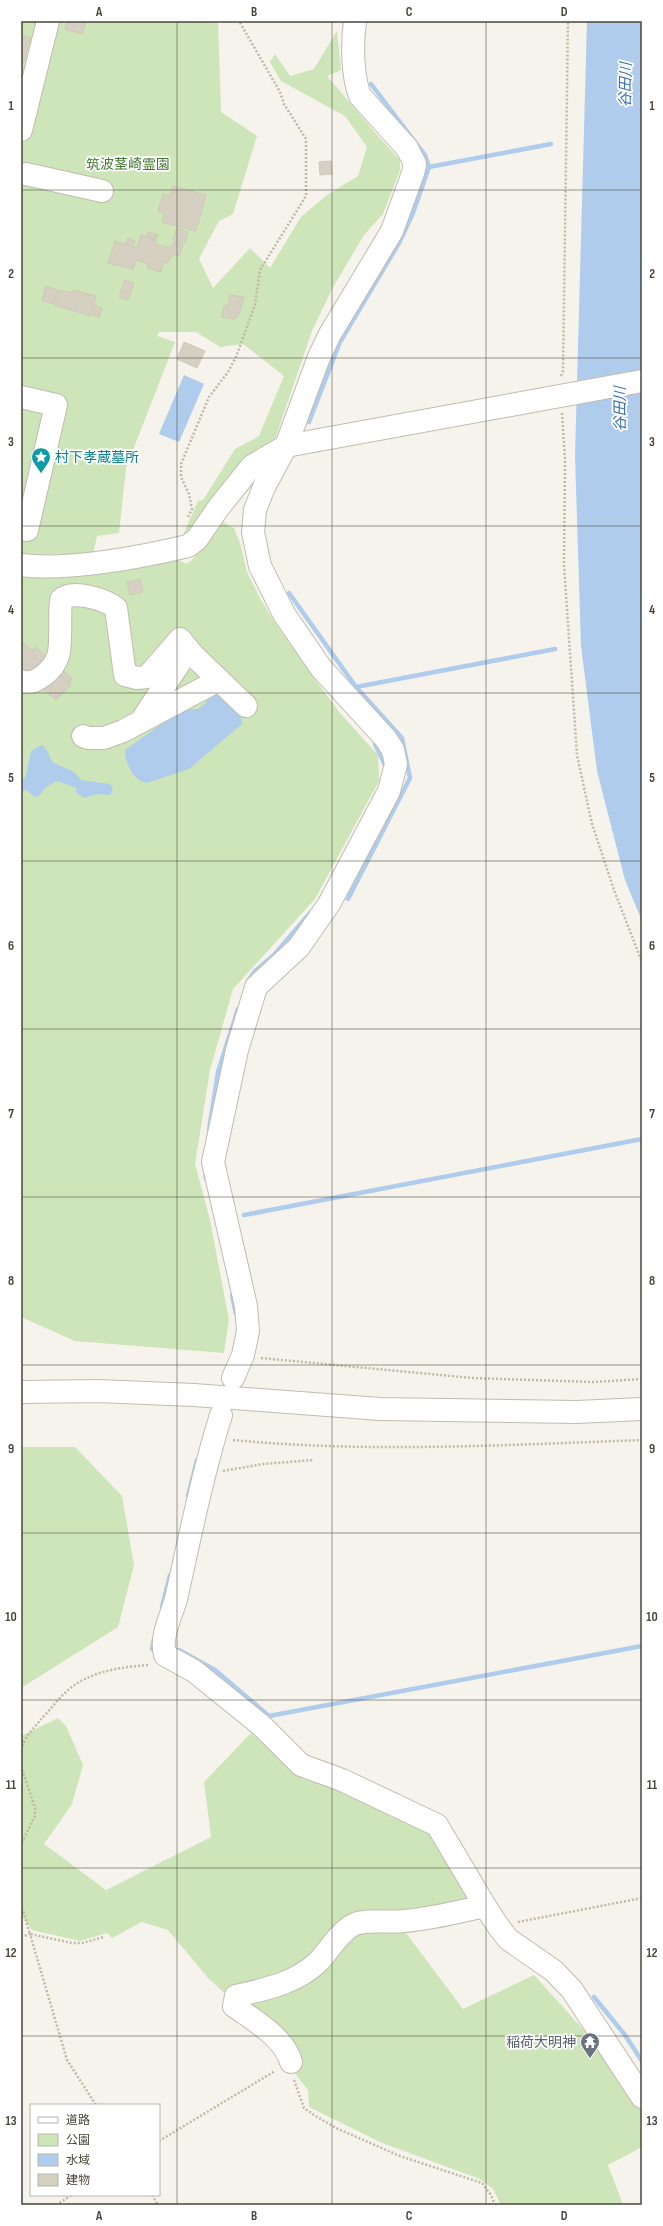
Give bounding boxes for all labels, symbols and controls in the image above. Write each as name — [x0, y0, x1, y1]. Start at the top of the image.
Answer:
text: A — [95, 4, 103, 20]
text: B — [251, 4, 257, 20]
text: C — [406, 4, 413, 20]
text: D — [561, 4, 568, 20]
water label: 谷田川 — [616, 60, 636, 108]
text: 1 — [8, 98, 14, 114]
text: 1 — [649, 98, 655, 114]
park label: 筑波茎崎霊園 — [86, 156, 170, 173]
text: 2 — [8, 266, 14, 282]
text: 2 — [649, 266, 655, 282]
water label: 谷田川 — [611, 385, 630, 432]
text: 3 — [8, 434, 14, 450]
text: 3 — [649, 434, 655, 450]
place icon: 村下孝蔵墓所 — [30, 446, 52, 474]
place label: 村下孝蔵墓所 — [55, 449, 139, 466]
text: 4 — [8, 602, 14, 618]
text: 4 — [649, 602, 655, 618]
text: 5 — [8, 770, 14, 786]
text: 5 — [649, 770, 655, 786]
text: 6 — [8, 938, 14, 954]
text: 6 — [649, 938, 655, 954]
text: 7 — [8, 1106, 14, 1122]
text: 7 — [649, 1106, 655, 1122]
text: 8 — [8, 1273, 14, 1289]
text: 8 — [649, 1273, 655, 1289]
text: 9 — [8, 1441, 14, 1457]
text: 9 — [649, 1441, 655, 1457]
text: 10 — [5, 1609, 17, 1625]
text: 10 — [646, 1609, 658, 1625]
text: 11 — [6, 1777, 16, 1793]
text: 11 — [647, 1777, 657, 1793]
text: 12 — [6, 1945, 17, 1961]
text: 12 — [647, 1945, 658, 1961]
temple icon: 稲荷大明神 — [579, 2031, 601, 2059]
place label: 稲荷大明神 — [506, 2034, 576, 2051]
legend — [30, 2104, 160, 2196]
text: 13 — [6, 2113, 17, 2129]
text: 道路 — [66, 2113, 90, 2128]
text: 13 — [647, 2113, 658, 2129]
text: 公園 — [66, 2133, 90, 2148]
text: 水域 — [66, 2153, 90, 2168]
text: 建物 — [66, 2173, 90, 2188]
text: A — [95, 2208, 103, 2224]
text: B — [251, 2208, 257, 2224]
text: C — [406, 2208, 413, 2224]
text: D — [561, 2208, 568, 2224]

